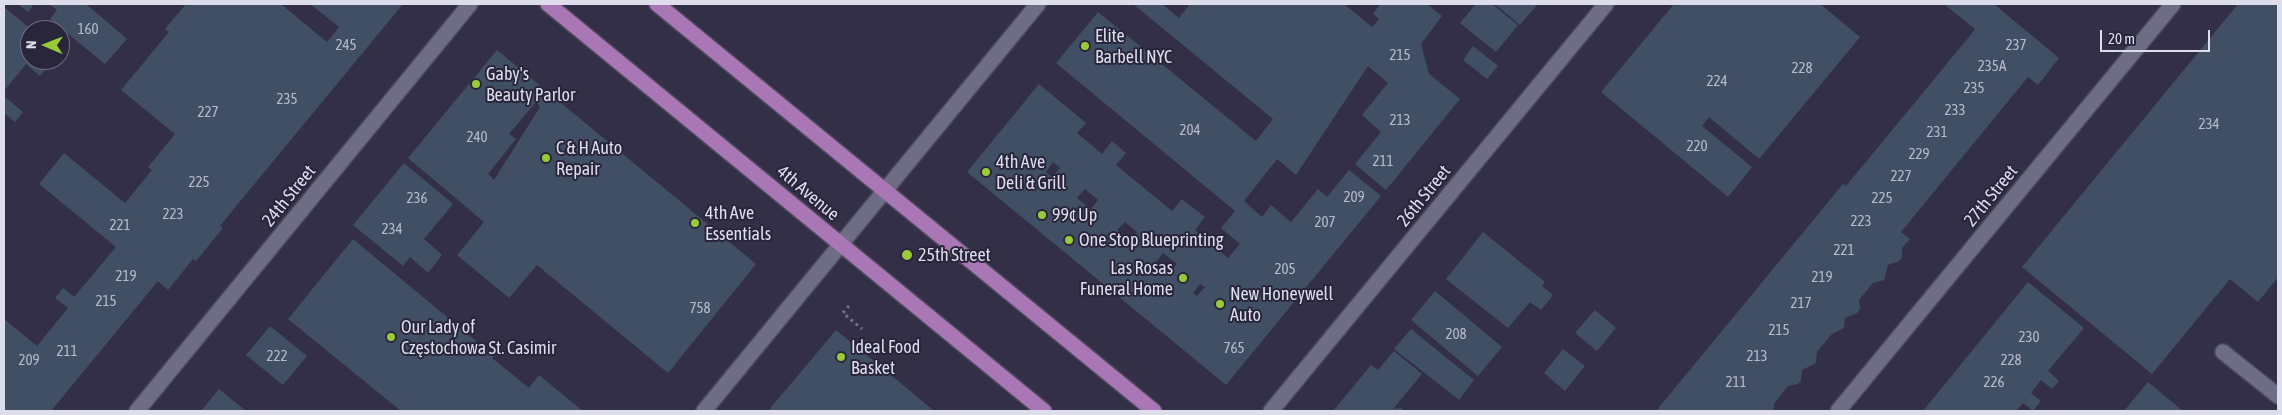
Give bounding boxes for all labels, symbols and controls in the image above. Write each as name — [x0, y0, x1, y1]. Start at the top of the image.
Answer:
north arrow — [20, 20, 70, 70]
house number: 160 — [77, 20, 99, 38]
scale bar — [2102, 20, 2212, 52]
place label: Elite Barbell NYC — [1095, 25, 1172, 68]
text: 20 m — [2108, 30, 2135, 47]
house number: 245 — [335, 36, 357, 54]
house number: 237 — [2005, 36, 2027, 54]
text: N — [23, 40, 39, 49]
marker: Elite Barbell NYC — [1079, 40, 1091, 52]
house number: 215 — [1389, 46, 1411, 64]
house number: 235A — [1978, 57, 2006, 75]
house number: 228 — [1791, 59, 1813, 77]
place label: Gaby's Beauty Parlor — [486, 63, 575, 106]
house number: 224 — [1706, 72, 1728, 90]
marker: Gaby's Beauty Parlor — [470, 78, 482, 90]
house number: 235 — [1963, 79, 1985, 97]
house number: 235 — [276, 90, 298, 108]
house number: 233 — [1944, 101, 1966, 119]
house number: 227 — [197, 103, 219, 121]
house number: 213 — [1389, 111, 1411, 129]
house number: 234 — [2198, 115, 2220, 133]
house number: 204 — [1179, 121, 1201, 139]
house number: 231 — [1926, 123, 1948, 141]
house number: 240 — [466, 128, 488, 146]
place label: C & H Auto Repair — [556, 137, 622, 180]
house number: 220 — [1686, 137, 1708, 155]
house number: 229 — [1908, 145, 1930, 163]
place label: 4th Ave Deli & Grill — [996, 151, 1066, 193]
marker: C & H Auto Repair — [540, 152, 552, 164]
house number: 211 — [1372, 152, 1394, 170]
street label: 24th Street — [258, 161, 320, 231]
street label: 4th Avenue — [772, 161, 844, 225]
street label: 26th Street — [1393, 161, 1455, 231]
street label: 27th Street — [1960, 161, 2022, 231]
marker: 4th Ave Deli & Grill — [980, 166, 992, 178]
house number: 227 — [1890, 167, 1912, 185]
house number: 225 — [188, 173, 210, 191]
house number: 209 — [1343, 188, 1365, 206]
house number: 236 — [406, 189, 428, 207]
house number: 225 — [1871, 189, 1893, 207]
place label: 4th Ave Essentials — [705, 202, 771, 244]
place label: 99¢ Up — [1052, 204, 1097, 226]
house number: 223 — [162, 205, 184, 223]
marker: 99¢ Up — [1036, 209, 1048, 221]
house number: 223 — [1850, 212, 1872, 230]
house number: 207 — [1314, 213, 1336, 231]
house number: 221 — [109, 216, 131, 234]
marker: 4th Ave Essentials — [689, 217, 701, 229]
house number: 234 — [381, 220, 403, 238]
place label: One Stop Blueprinting — [1079, 229, 1224, 251]
marker: One Stop Blueprinting — [1063, 234, 1075, 246]
house number: 221 — [1833, 241, 1855, 259]
place label: 25th Street — [918, 244, 991, 266]
marker: 25th Street — [900, 248, 914, 262]
place label: Las Rosas Funeral Home — [1080, 257, 1173, 300]
house number: 205 — [1274, 260, 1296, 278]
house number: 219 — [115, 267, 137, 285]
house number: 219 — [1811, 268, 1833, 286]
marker: Las Rosas Funeral Home — [1177, 272, 1189, 284]
place label: New Honeywell Auto — [1230, 283, 1333, 326]
house number: 215 — [95, 292, 117, 310]
house number: 217 — [1790, 294, 1812, 312]
marker: New Honeywell Auto — [1214, 298, 1226, 310]
house number: 758 — [689, 299, 711, 317]
place label: Our Lady of Częstochowa St. Casimir — [401, 316, 556, 358]
house number: 215 — [1768, 321, 1790, 339]
house number: 208 — [1445, 325, 1467, 343]
house number: 230 — [2018, 328, 2040, 346]
marker: Our Lady of Częstochowa St. Casimir — [385, 331, 397, 343]
place label: Ideal Food Basket — [851, 336, 920, 378]
house number: 765 — [1223, 339, 1245, 357]
house number: 211 — [56, 342, 78, 360]
house number: 222 — [266, 347, 288, 365]
house number: 213 — [1746, 347, 1768, 365]
house number: 209 — [18, 351, 40, 369]
marker: Ideal Food Basket — [835, 351, 847, 363]
house number: 228 — [2000, 351, 2022, 369]
house number: 211 — [1725, 373, 1747, 391]
house number: 226 — [1983, 373, 2005, 391]

